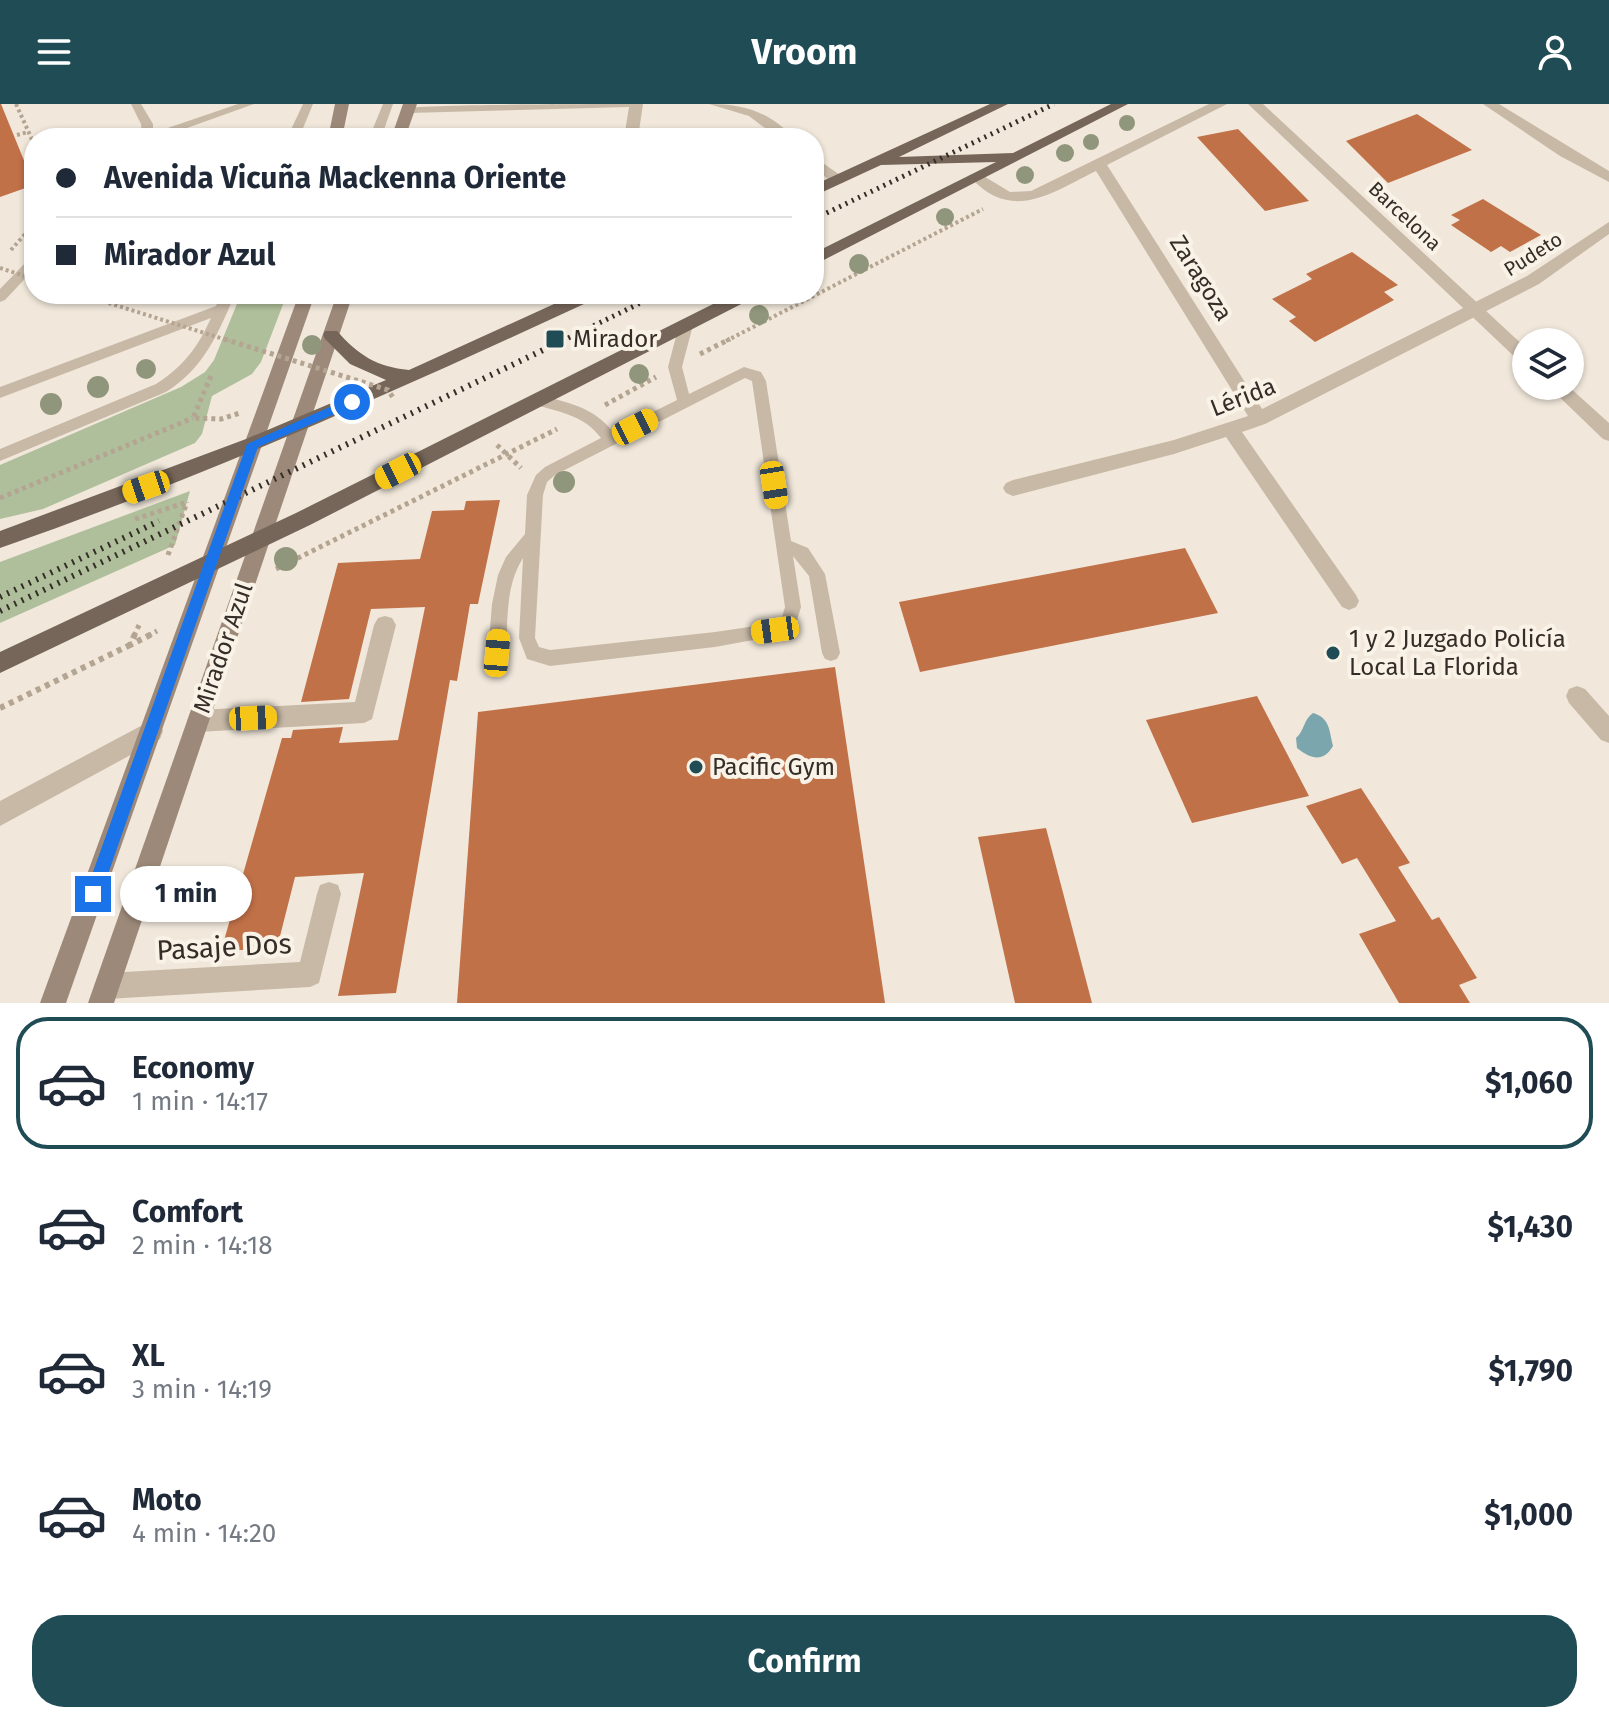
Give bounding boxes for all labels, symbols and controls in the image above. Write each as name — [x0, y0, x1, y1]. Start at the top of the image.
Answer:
icon: menu — [32, 30, 76, 74]
text: Vroom — [752, 30, 857, 74]
icon: person — [1533, 30, 1577, 74]
text: Avenida Vicuña Mackenna Oriente — [104, 160, 566, 196]
street label: Barcelona — [1364, 176, 1446, 256]
street label: Pudeto — [1499, 227, 1567, 281]
street label: Zaragoza — [1164, 230, 1238, 326]
text: Mirador Azul — [104, 237, 275, 273]
place label: Mirador — [573, 325, 658, 353]
marker: Mirador — [544, 328, 566, 350]
map controls — [1512, 328, 1584, 400]
button: layers — [1512, 328, 1584, 400]
street label: Lérida — [1206, 372, 1280, 422]
route start — [334, 384, 370, 420]
car — [608, 405, 662, 449]
car — [371, 449, 425, 493]
car — [758, 459, 790, 511]
car — [119, 468, 173, 506]
street label: Mirador Azul — [188, 579, 258, 717]
car — [750, 615, 800, 645]
place label: 1 y 2 Juzgado Policía Local La Florida — [1349, 625, 1566, 681]
car — [483, 628, 511, 678]
marker: 1 y 2 Juzgado Policía Local La Florida — [1324, 644, 1342, 662]
car — [228, 705, 278, 731]
place label: Pacific Gym — [712, 753, 835, 781]
marker: Pacific Gym — [687, 758, 705, 776]
callout: 1 min — [121, 866, 253, 922]
route end — [75, 876, 111, 912]
text: 1 min — [155, 878, 217, 909]
street label: Pasaje Dos — [156, 927, 292, 967]
icon: car — [36, 1047, 108, 1119]
text: Economy — [132, 1050, 254, 1086]
text: $1,060 — [1485, 1065, 1573, 1101]
text: 1 min · 14:17 — [132, 1086, 268, 1117]
icon: car — [36, 1191, 108, 1263]
text: Comfort — [132, 1194, 243, 1230]
text: $1,430 — [1488, 1209, 1573, 1245]
text: 2 min · 14:18 — [132, 1230, 273, 1261]
icon: car — [36, 1335, 108, 1407]
text: XL — [132, 1338, 165, 1374]
text: $1,790 — [1488, 1353, 1573, 1389]
text: 3 min · 14:19 — [132, 1374, 272, 1405]
icon: car — [36, 1479, 108, 1551]
text: Moto — [132, 1482, 202, 1518]
text: $1,000 — [1484, 1497, 1573, 1533]
text: 4 min · 14:20 — [132, 1518, 276, 1549]
button: Confirm — [32, 1615, 1577, 1707]

